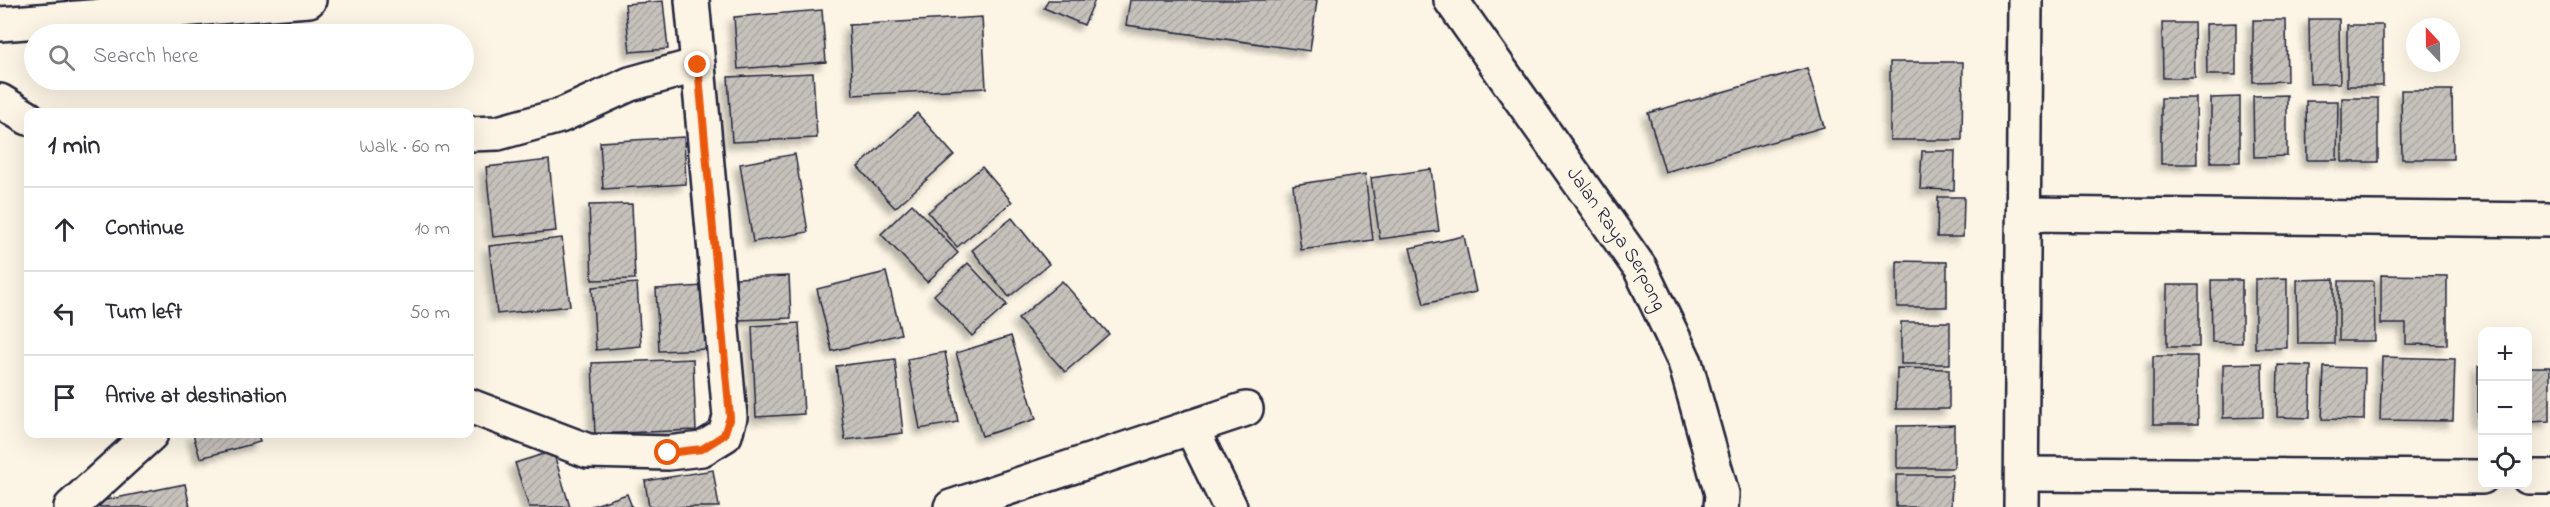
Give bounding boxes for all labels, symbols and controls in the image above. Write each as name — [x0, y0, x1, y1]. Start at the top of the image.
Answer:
north arrow — [2406, 18, 2460, 72]
search box — [24, 24, 474, 90]
icon: search — [45, 41, 78, 74]
text: Search here — [93, 41, 198, 73]
route end — [684, 51, 710, 77]
text: 1 min — [48, 128, 100, 166]
text: Walk · 60 m — [359, 133, 450, 162]
street label: Jalan Raya Serpong — [1559, 161, 1673, 317]
icon: ahead — [48, 213, 81, 246]
text: Continue — [105, 213, 184, 245]
text: 10 m — [414, 215, 450, 244]
icon: left — [48, 297, 81, 330]
text: Turn left — [105, 297, 182, 329]
text: 50 m — [409, 299, 450, 328]
map controls — [2478, 327, 2532, 489]
button: + — [2478, 327, 2532, 381]
icon: arrive — [48, 381, 81, 414]
text: Arrive at destination — [105, 381, 287, 413]
button: − — [2478, 381, 2532, 435]
button: locate — [2478, 435, 2532, 489]
route start — [654, 439, 680, 465]

